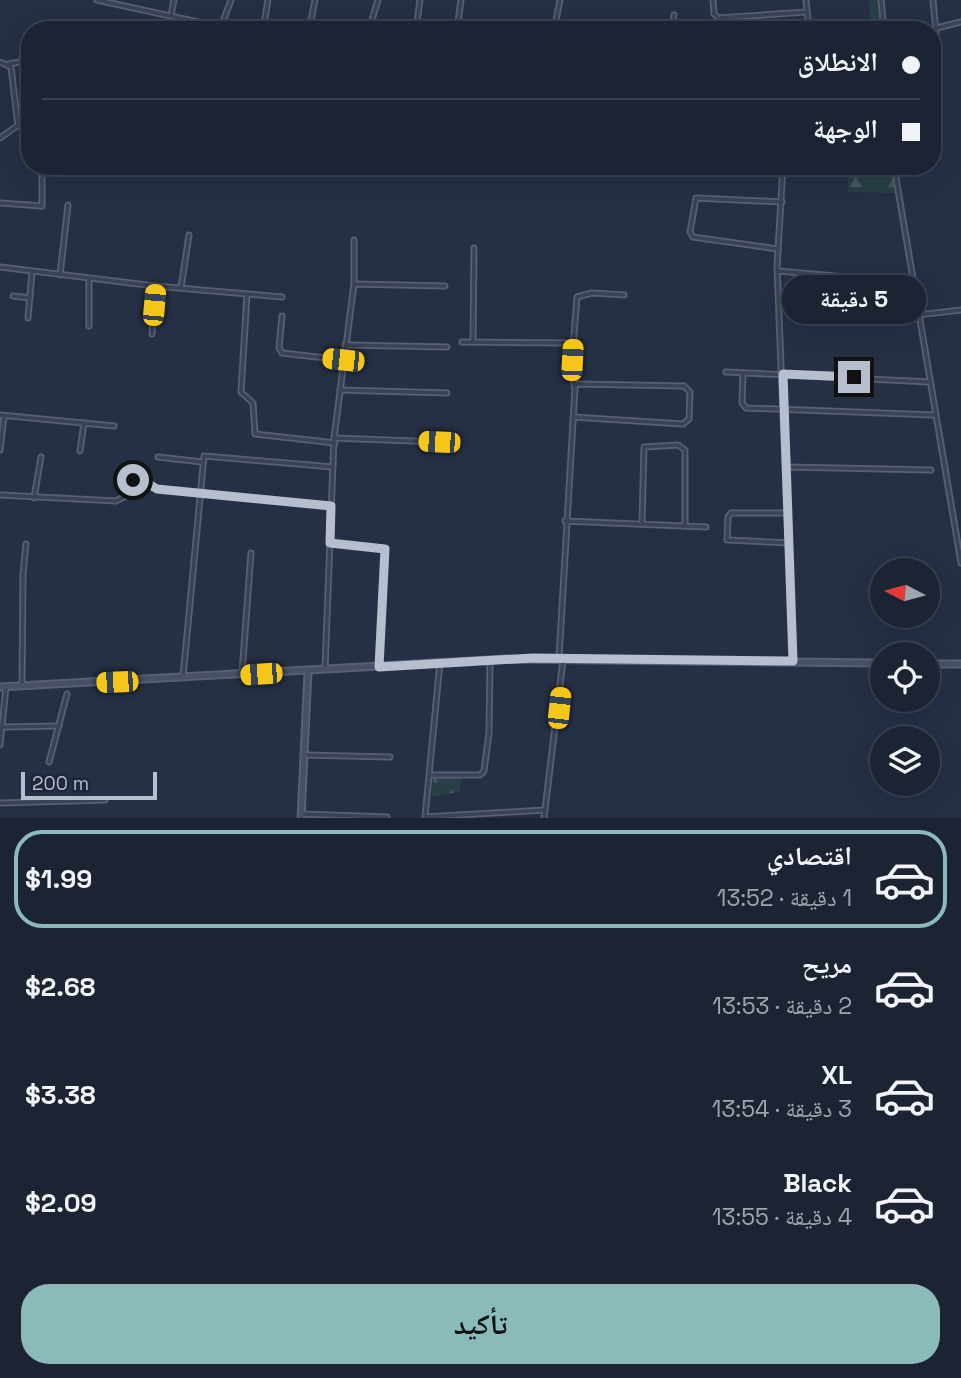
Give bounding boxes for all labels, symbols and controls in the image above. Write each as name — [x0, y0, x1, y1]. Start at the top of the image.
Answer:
text: الانطلاق — [798, 45, 878, 79]
text: الوجهة — [813, 112, 878, 146]
callout: 5 دقيقة — [782, 276, 926, 324]
car — [142, 283, 167, 327]
text: 5 دقيقة — [820, 284, 888, 314]
car — [561, 338, 584, 382]
car — [322, 347, 365, 373]
route end — [838, 361, 870, 393]
car — [418, 431, 461, 453]
route start — [117, 464, 149, 496]
north arrow — [870, 558, 940, 628]
map controls — [870, 558, 940, 796]
button: locate — [870, 642, 940, 712]
car — [240, 662, 283, 686]
car — [96, 671, 139, 693]
car — [547, 686, 572, 730]
button: layers — [870, 726, 940, 796]
scale bar — [21, 769, 158, 801]
text: 200 m — [32, 771, 89, 796]
text: اقتصادي — [767, 839, 852, 873]
icon: car — [873, 848, 936, 911]
text: $1.99 — [25, 862, 92, 896]
text: 1 دقيقة · 13:52 — [717, 883, 852, 913]
text: مريح — [802, 947, 852, 981]
icon: car — [873, 956, 936, 1019]
text: $2.68 — [25, 970, 95, 1004]
text: 2 دقيقة · 13:53 — [712, 991, 852, 1021]
text: XL — [821, 1058, 852, 1092]
icon: car — [873, 1064, 936, 1127]
text: $3.38 — [25, 1078, 96, 1112]
text: 3 دقيقة · 13:54 — [712, 1094, 852, 1124]
text: Black — [783, 1166, 852, 1200]
icon: car — [873, 1172, 936, 1235]
text: $2.09 — [25, 1186, 97, 1220]
text: 4 دقيقة · 13:55 — [712, 1202, 852, 1232]
button: تأكيد — [21, 1284, 940, 1364]

